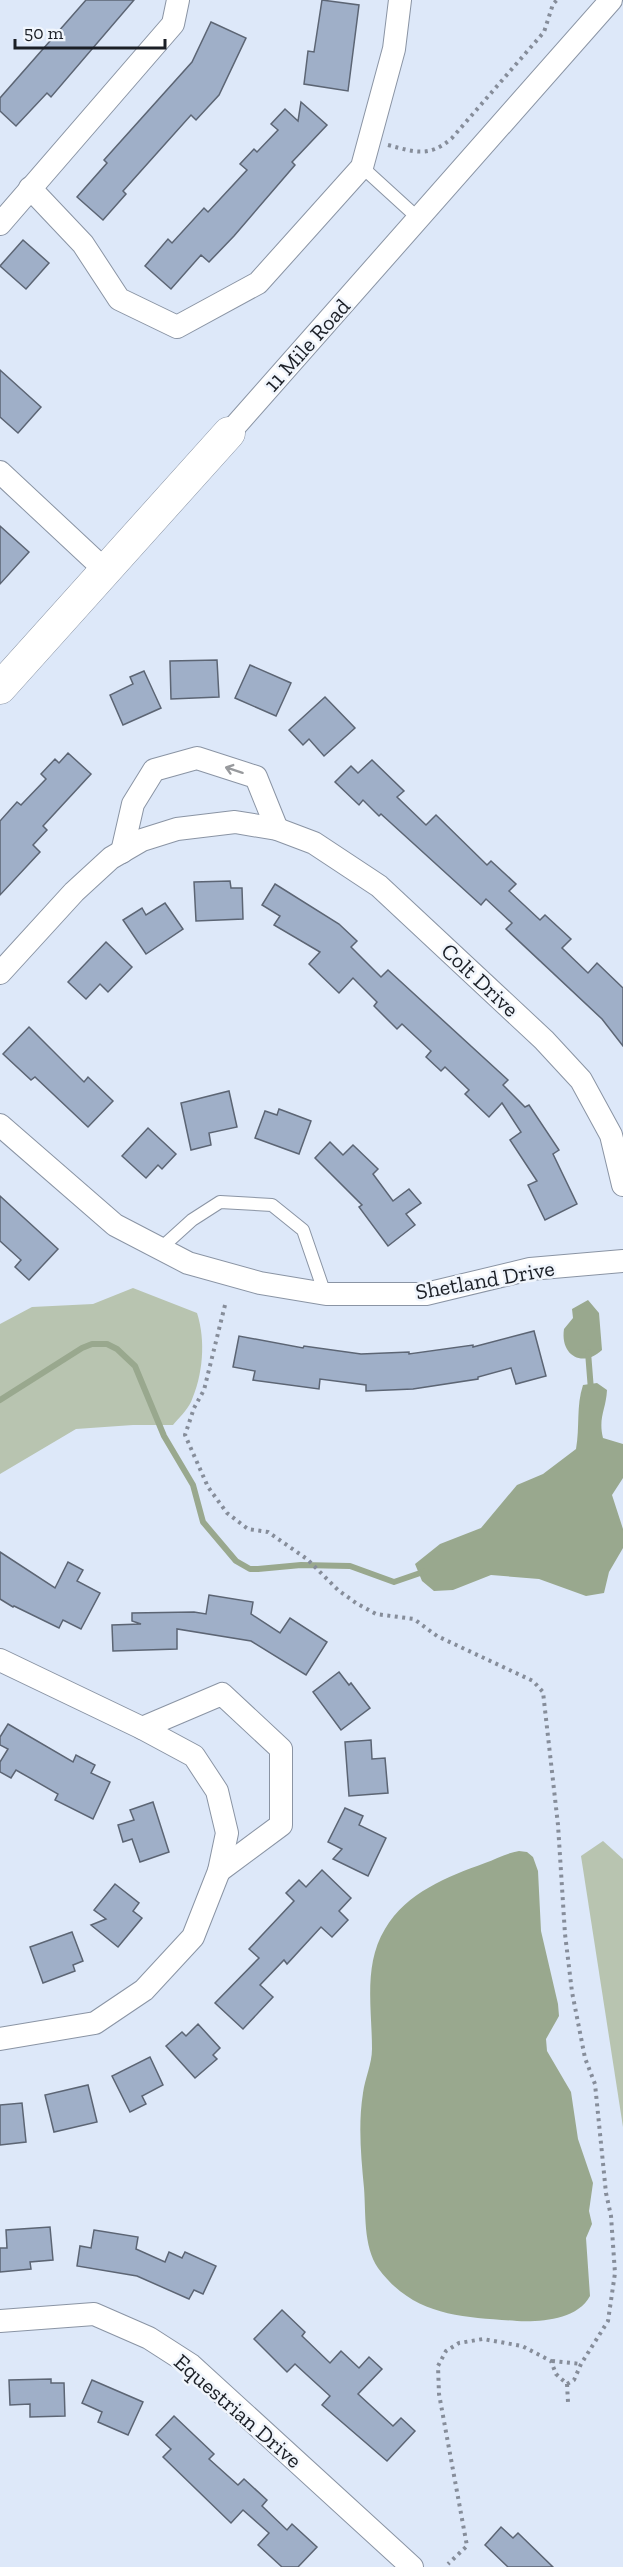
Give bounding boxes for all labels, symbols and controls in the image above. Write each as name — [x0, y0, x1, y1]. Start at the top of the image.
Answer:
scale bar — [15, 12, 165, 50]
text: 50 m — [24, 22, 64, 44]
street label: 11 Mile Road — [258, 293, 356, 397]
one-way arrow — [225, 763, 244, 774]
street label: Colt Drive — [436, 937, 524, 1023]
street label: Shetland Drive — [413, 1255, 557, 1305]
street label: Equestrian Drive — [169, 2348, 307, 2474]

